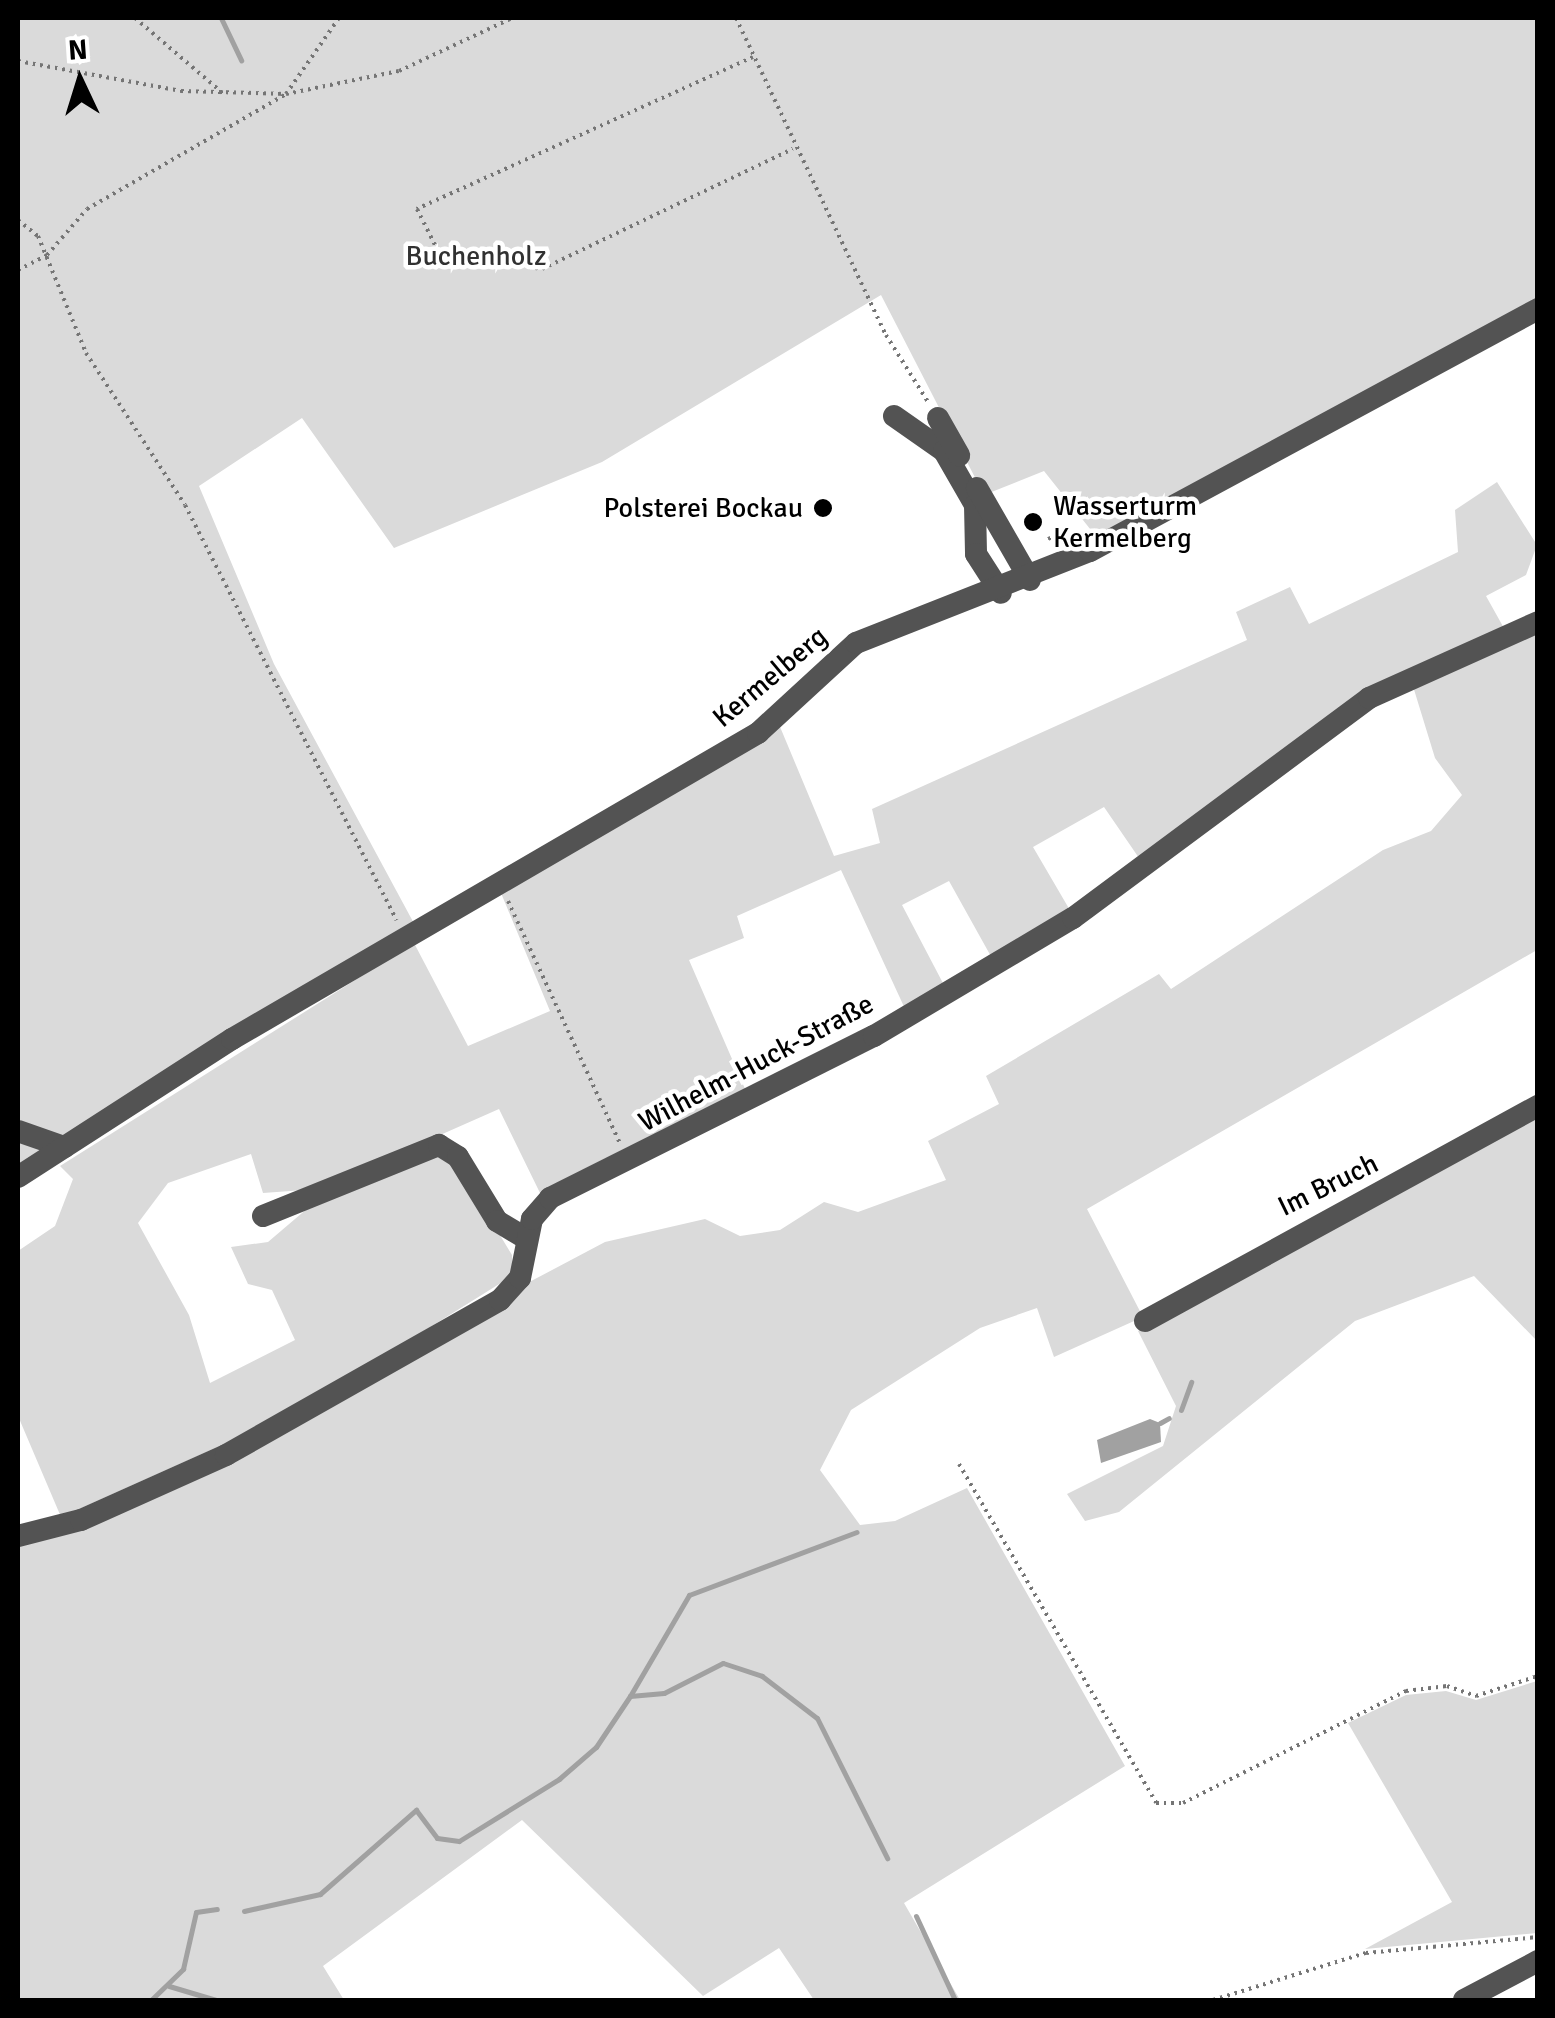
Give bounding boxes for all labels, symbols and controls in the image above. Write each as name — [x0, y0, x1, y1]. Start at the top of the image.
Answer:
north arrow — [30, 30, 130, 130]
text: N — [67, 32, 89, 68]
park label: Buchenholz — [406, 239, 546, 273]
place label: Wasserturm Kermelberg — [1053, 489, 1197, 555]
place label: Polsterei Bockau — [604, 491, 803, 525]
marker: Polsterei Bockau — [812, 497, 834, 519]
marker: Wasserturm Kermelberg — [1022, 511, 1044, 533]
street label: Kermelberg — [706, 620, 834, 734]
street label: Wilhelm-Huck-Straße — [633, 987, 879, 1139]
street label: Im Bruch — [1272, 1146, 1384, 1224]

